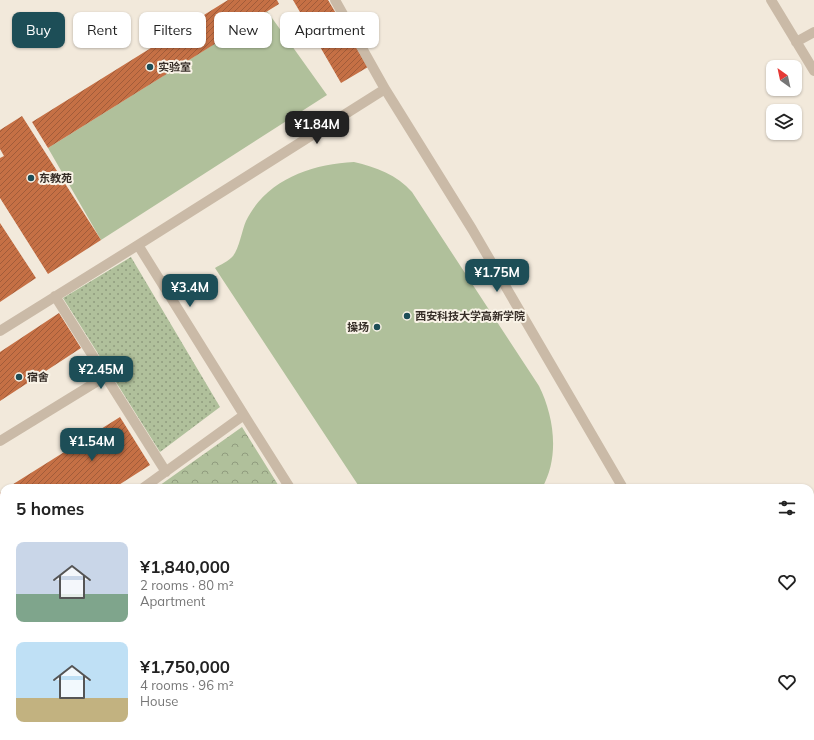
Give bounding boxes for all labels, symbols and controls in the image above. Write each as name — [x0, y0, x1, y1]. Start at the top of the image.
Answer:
chip: Buy — [12, 12, 65, 48]
chip: Rent — [73, 12, 131, 48]
chip: Filters — [139, 12, 206, 48]
chip: New — [214, 12, 272, 48]
chip: Apartment — [280, 12, 379, 48]
place label: 实验室 — [158, 60, 191, 74]
north arrow — [766, 60, 802, 96]
map controls — [766, 60, 802, 140]
marker: 实验室 — [145, 62, 155, 72]
button: layers — [766, 104, 802, 140]
pin: ¥1.84M — [284, 111, 350, 145]
text: ¥1.84M — [294, 116, 340, 132]
place label: 东教苑 — [39, 171, 72, 185]
marker: 东教苑 — [26, 173, 36, 183]
pin: ¥1.75M — [464, 259, 530, 293]
text: ¥1.75M — [474, 264, 520, 280]
pin: ¥3.4M — [162, 274, 218, 308]
text: ¥3.4M — [171, 279, 209, 295]
place label: 西安科技大学高新学院 — [415, 309, 525, 323]
marker: 西安科技大学高新学院 — [402, 311, 412, 321]
place label: 操场 — [347, 320, 369, 334]
marker: 操场 — [372, 322, 382, 332]
pin: ¥2.45M — [68, 356, 134, 390]
text: ¥2.45M — [78, 361, 124, 377]
place label: 宿舍 — [27, 370, 49, 384]
marker: 宿舍 — [14, 372, 24, 382]
pin: ¥1.54M — [59, 428, 125, 462]
text: ¥1.54M — [69, 433, 115, 449]
icon: filters — [776, 497, 798, 519]
text: 5 homes — [16, 498, 84, 519]
text: ¥1,840,000 — [140, 556, 230, 577]
icon: home — [48, 558, 96, 606]
icon: heart — [776, 571, 798, 593]
text: 2 rooms · 80 m² — [140, 577, 234, 593]
text: Apartment — [140, 593, 205, 609]
text: ¥1,750,000 — [140, 656, 230, 677]
icon: home — [48, 658, 96, 706]
icon: heart — [776, 671, 798, 693]
text: 4 rooms · 96 m² — [140, 677, 234, 693]
text: House — [140, 693, 178, 709]

